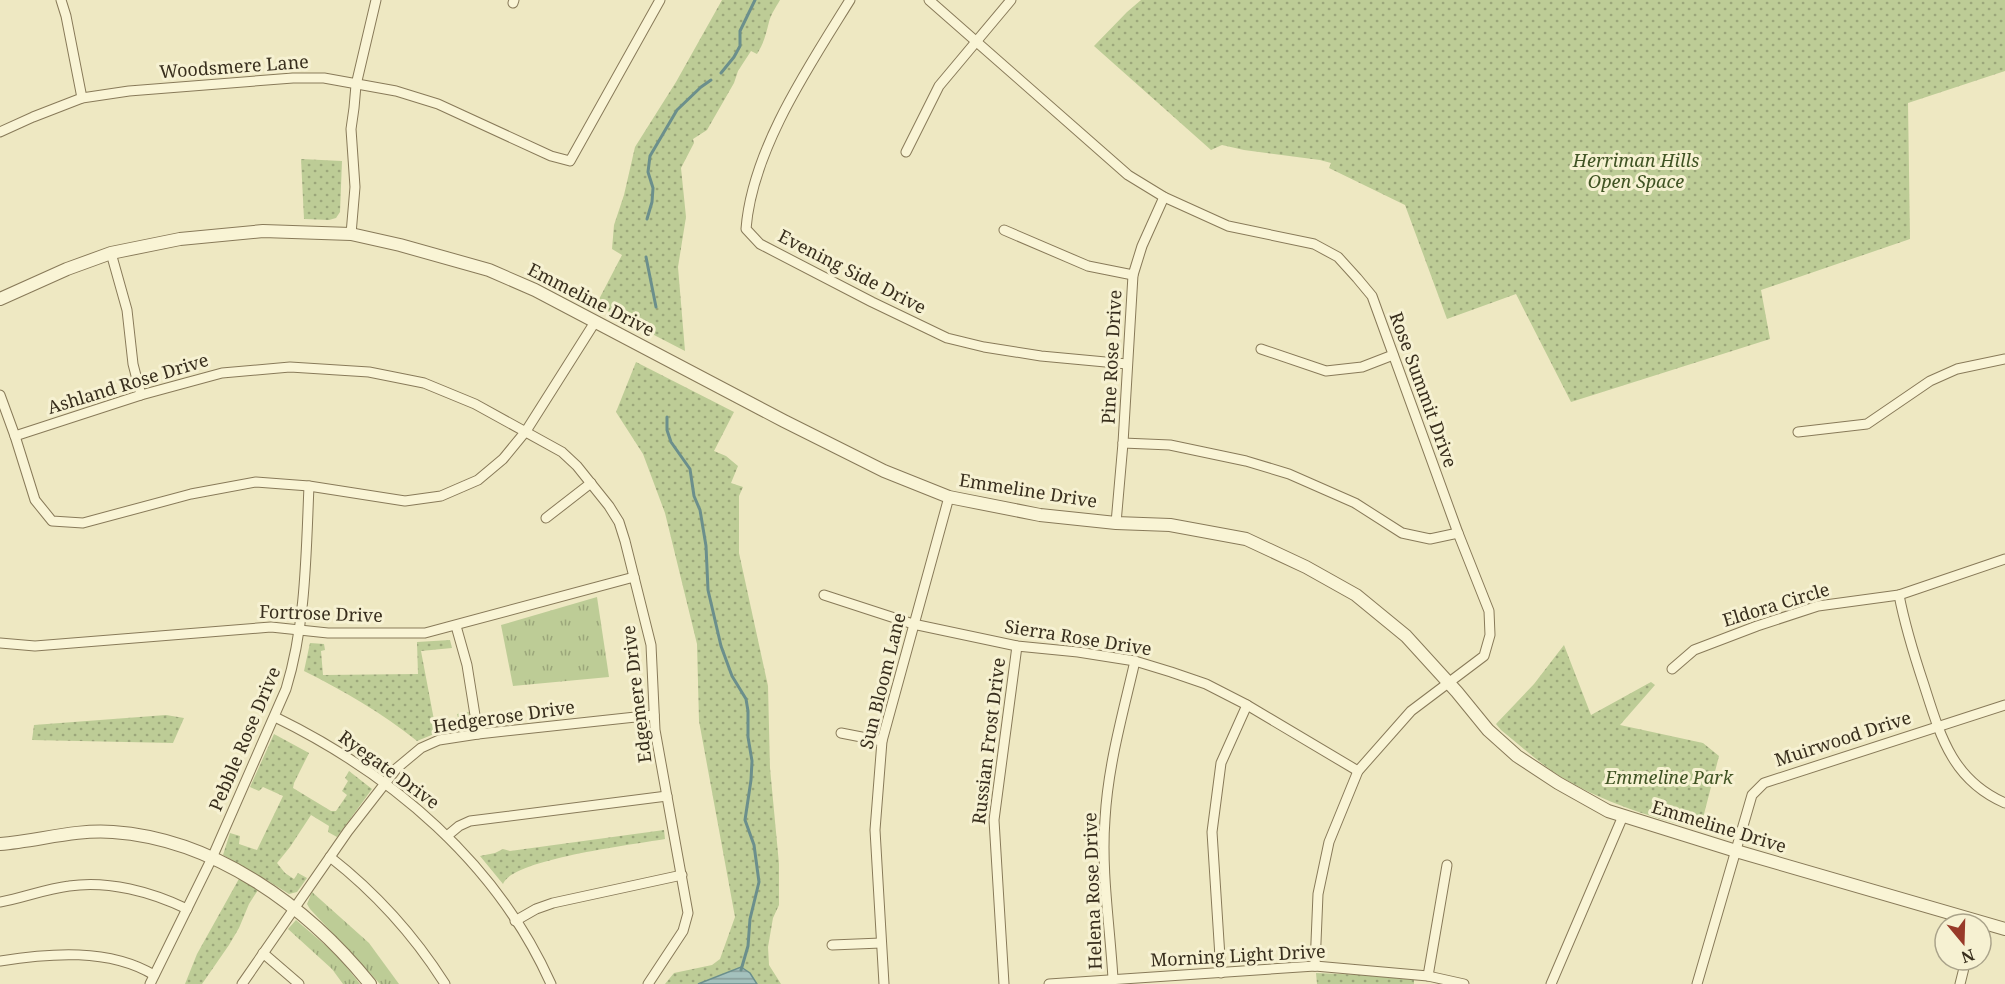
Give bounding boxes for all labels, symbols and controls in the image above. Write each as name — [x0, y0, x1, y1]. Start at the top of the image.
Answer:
street label: Woodsmere Lane — [158, 49, 309, 83]
park label: Herriman Hills Open Space — [1572, 148, 1699, 193]
street label: Evening Side Drive — [774, 223, 930, 319]
street label: Emmeline Drive — [524, 257, 659, 341]
street label: Pine Rose Drive — [1095, 289, 1127, 425]
street label: Rose Summit Drive — [1385, 308, 1463, 471]
street label: Ashland Rose Drive — [44, 347, 211, 419]
street label: Emmeline Drive — [957, 467, 1099, 513]
street label: Eldora Circle — [1719, 576, 1832, 632]
street label: Fortrose Drive — [259, 599, 383, 627]
street label: Sun Bloom Lane — [853, 610, 911, 752]
street label: Sierra Rose Drive — [1003, 614, 1153, 660]
street label: Edgemere Drive — [616, 624, 656, 764]
street label: Russian Frost Drive — [966, 656, 1010, 826]
street label: Pebble Rose Drive — [203, 663, 285, 814]
street label: Hedgerose Drive — [431, 694, 576, 738]
street label: Muirwood Drive — [1771, 705, 1914, 771]
street label: Ryegate Drive — [334, 724, 445, 814]
park label: Emmeline Park — [1604, 765, 1734, 789]
street label: Emmeline Drive — [1649, 794, 1790, 858]
street label: Helena Rose Drive — [1077, 812, 1107, 970]
north arrow — [1933, 912, 1993, 972]
street label: Morning Light Drive — [1150, 938, 1326, 972]
text: N — [1958, 944, 1977, 969]

